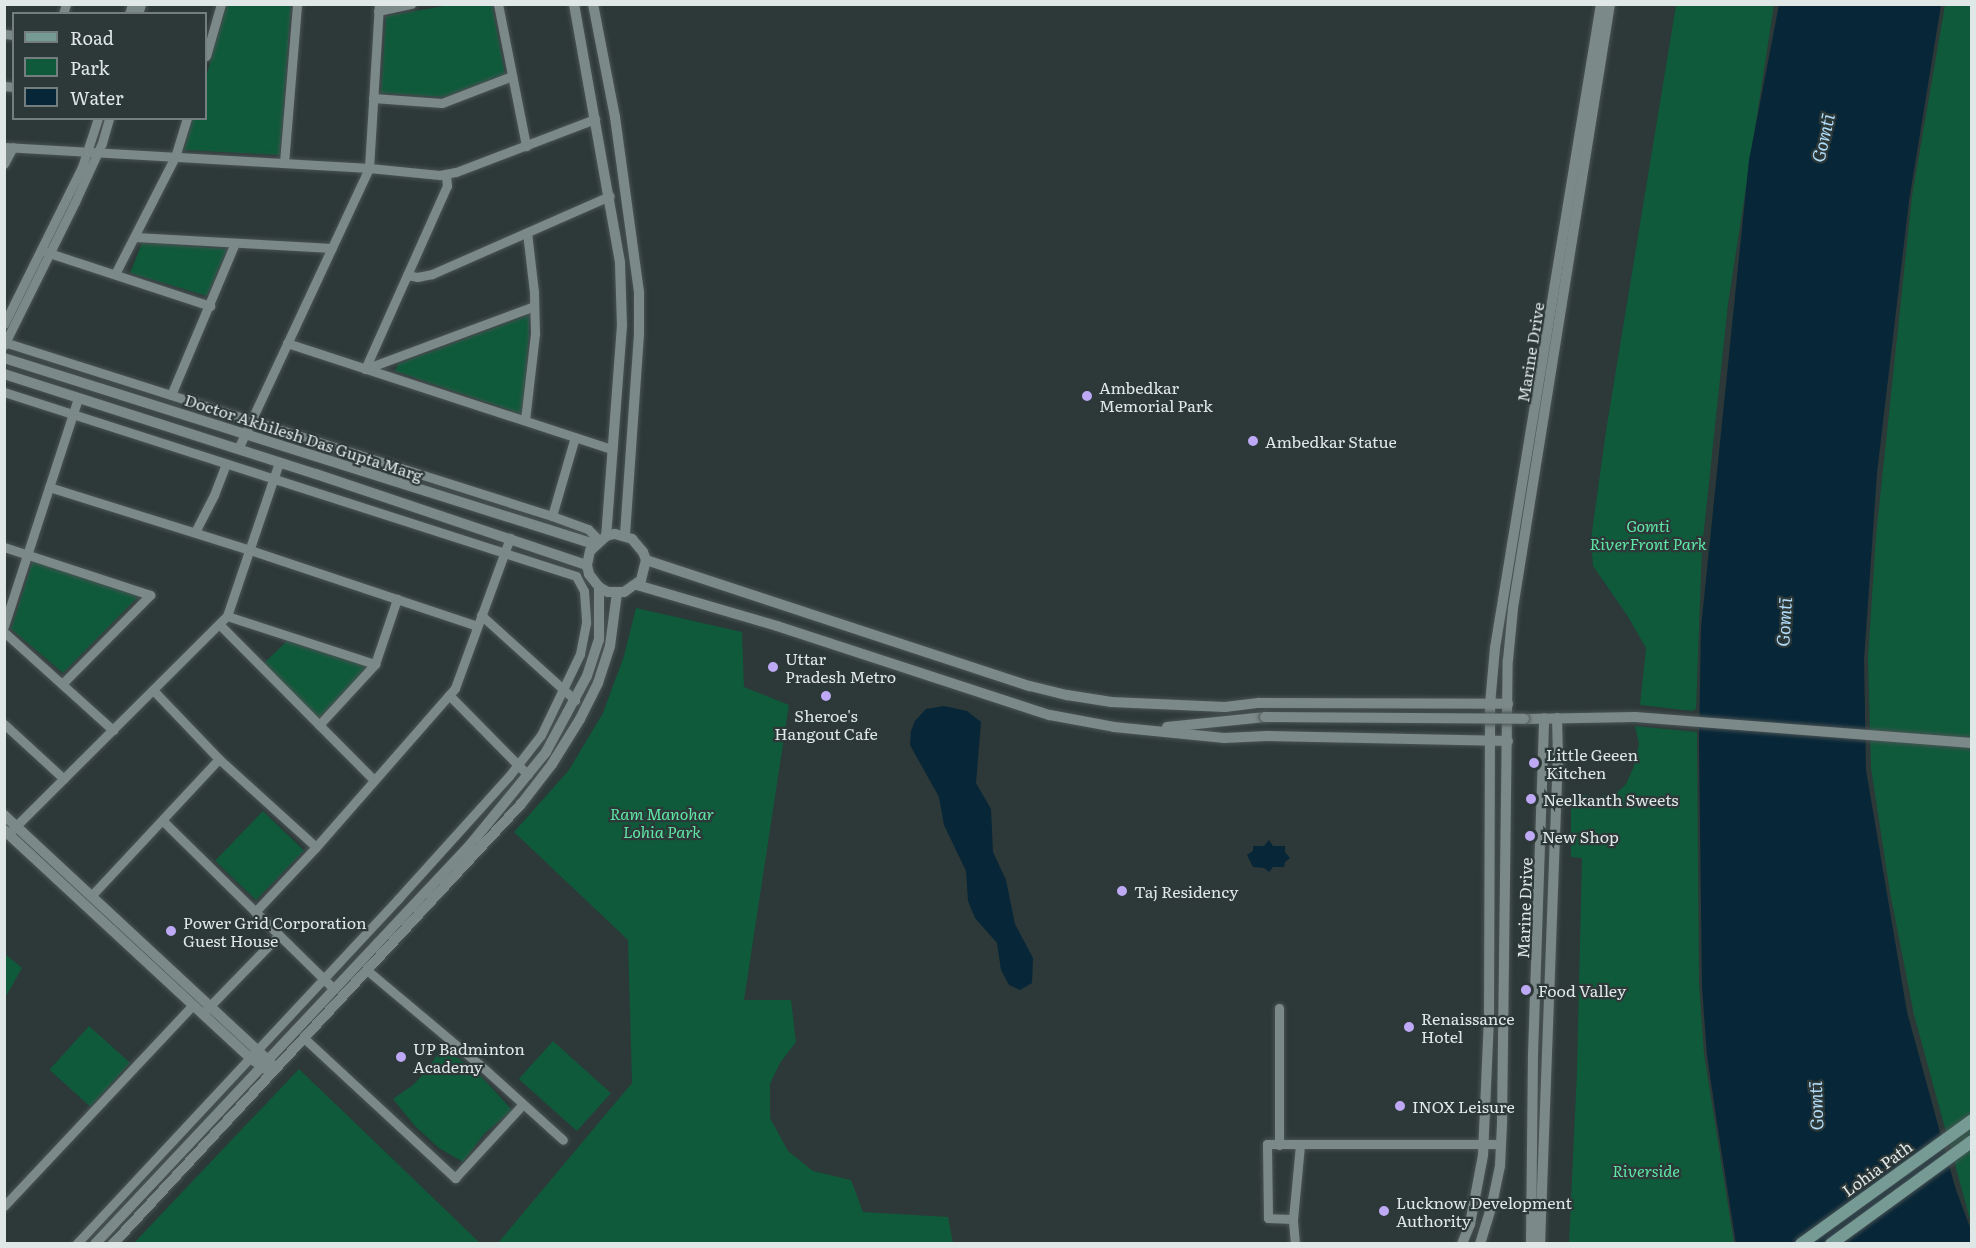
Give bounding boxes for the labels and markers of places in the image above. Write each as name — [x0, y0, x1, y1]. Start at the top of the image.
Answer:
place label: Ambedkar Memorial Park — [1099, 377, 1213, 415]
marker: Ambedkar Memorial Park — [1080, 389, 1094, 403]
place label: Ambedkar Statue — [1265, 431, 1397, 451]
marker: Ambedkar Statue — [1246, 434, 1260, 448]
place label: Uttar Pradesh Metro — [785, 648, 896, 686]
marker: Uttar Pradesh Metro — [766, 660, 780, 674]
marker: Sheroe's Hangout Cafe — [819, 689, 833, 703]
place label: Sheroe's Hangout Cafe — [774, 705, 878, 743]
place label: Little Geeen Kitchen — [1546, 744, 1638, 782]
marker: Little Geeen Kitchen — [1527, 756, 1541, 770]
place label: Neelkanth Sweets — [1543, 789, 1679, 809]
marker: Neelkanth Sweets — [1524, 792, 1538, 806]
place label: New Shop — [1542, 826, 1619, 846]
marker: New Shop — [1523, 829, 1537, 843]
place label: Taj Residency — [1134, 881, 1238, 901]
marker: Taj Residency — [1115, 884, 1129, 898]
place label: Power Grid Corporation Guest House — [183, 912, 367, 950]
marker: Power Grid Corporation Guest House — [164, 924, 178, 938]
place label: Food Valley — [1538, 980, 1626, 1000]
marker: Food Valley — [1519, 983, 1533, 997]
place label: Renaissance Hotel — [1421, 1008, 1514, 1046]
marker: Renaissance Hotel — [1402, 1020, 1416, 1034]
place label: UP Badminton Academy — [413, 1038, 525, 1076]
marker: UP Badminton Academy — [394, 1050, 408, 1064]
place label: INOX Leisure — [1412, 1096, 1515, 1116]
marker: INOX Leisure — [1393, 1099, 1407, 1113]
place label: Lucknow Development Authority — [1396, 1192, 1572, 1230]
marker: Lucknow Development Authority — [1377, 1204, 1391, 1218]

